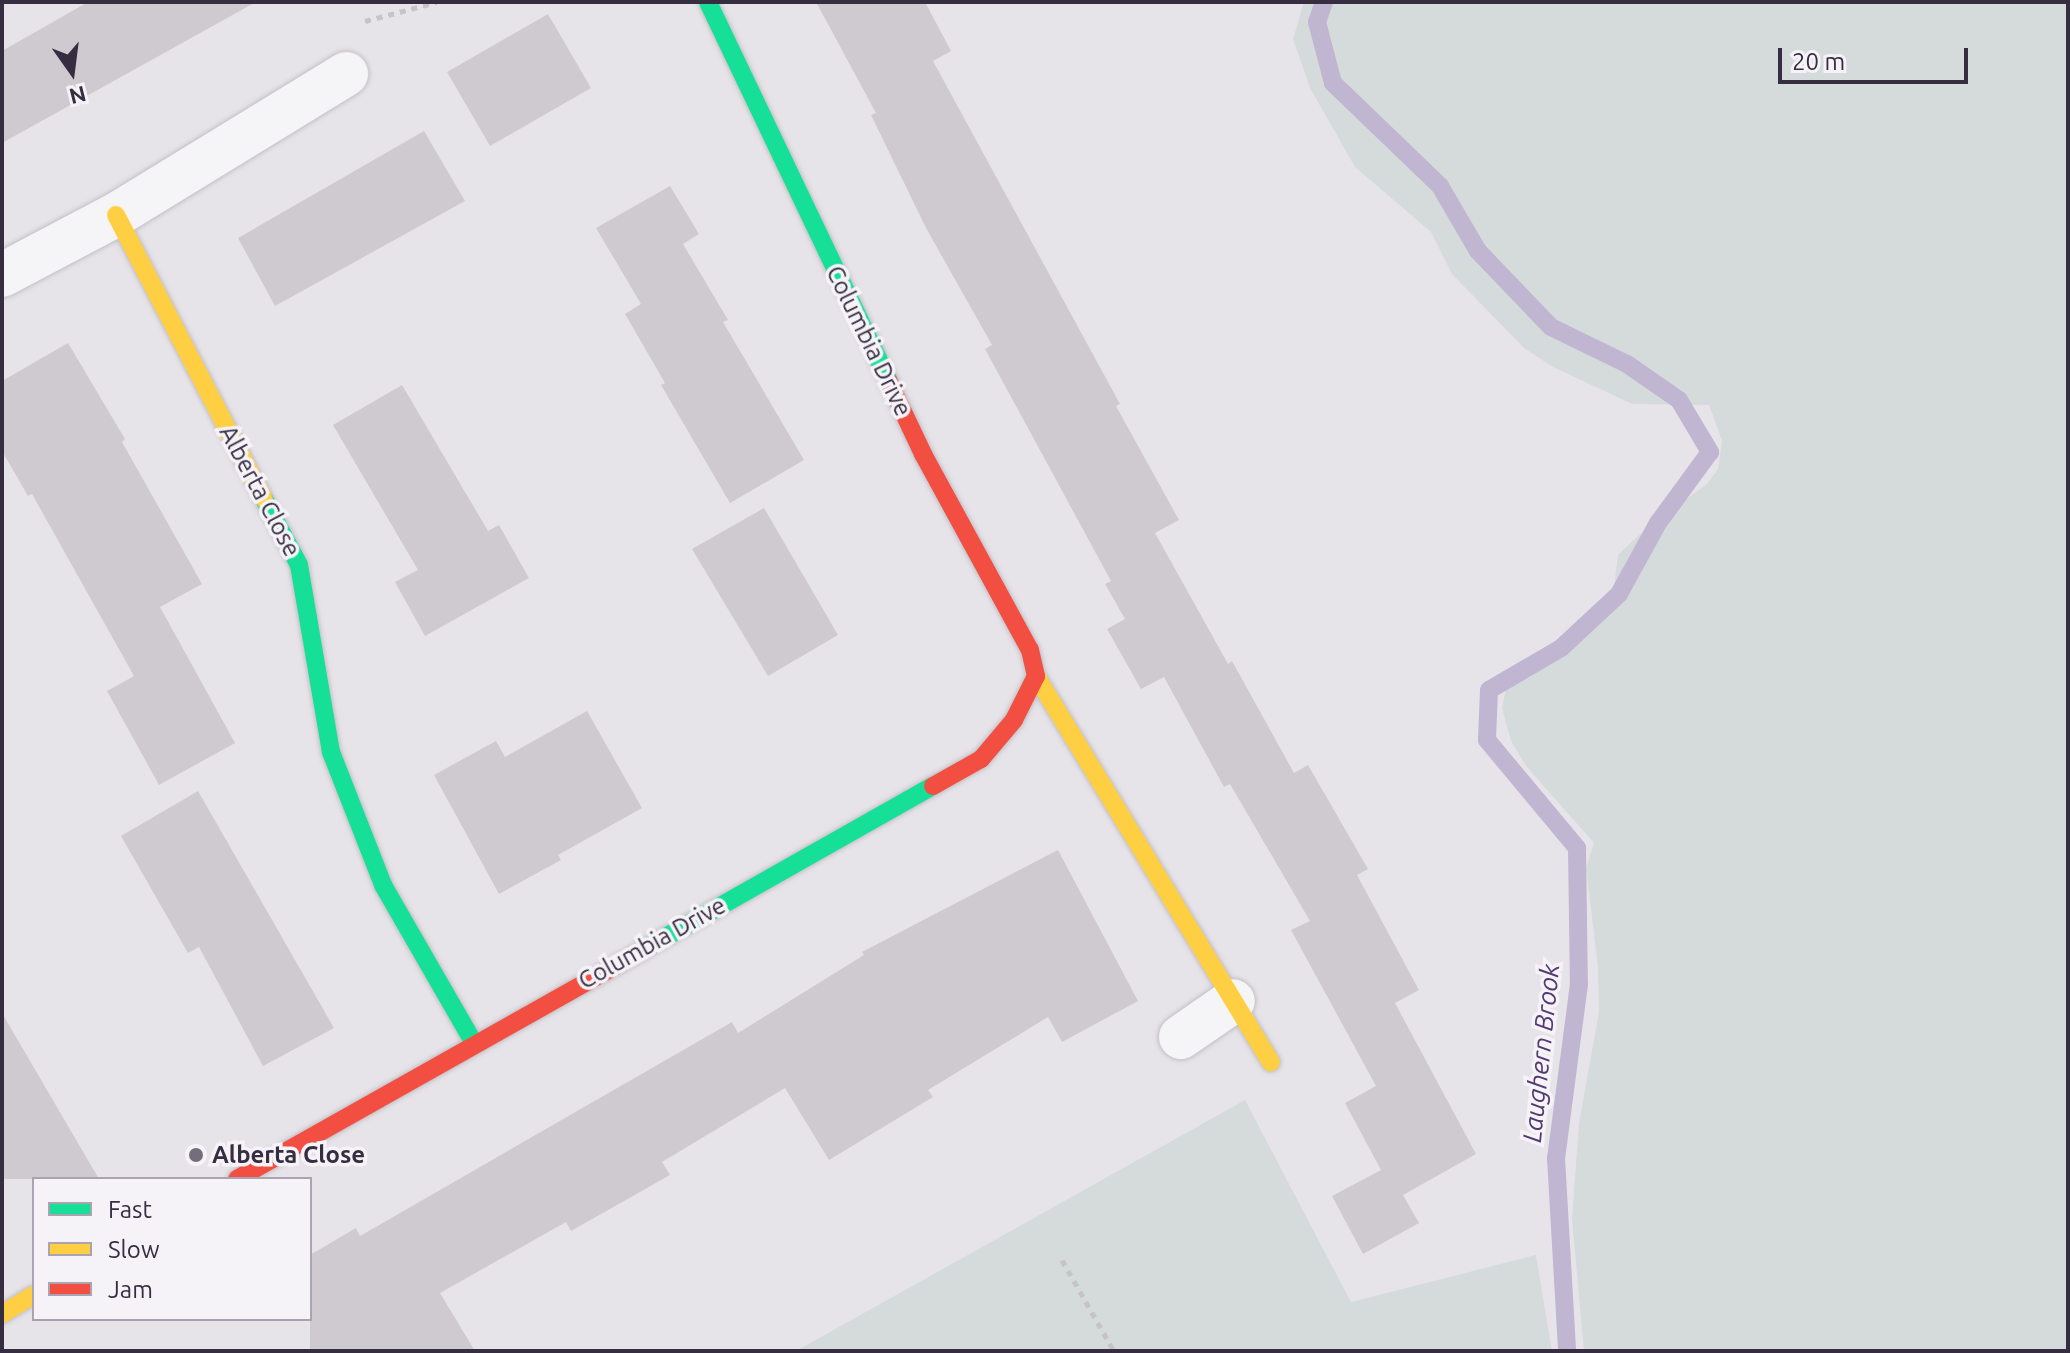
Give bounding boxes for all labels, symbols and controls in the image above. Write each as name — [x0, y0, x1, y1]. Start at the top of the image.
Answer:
north arrow — [32, 32, 112, 112]
scale bar — [1782, 32, 1972, 82]
text: 20 m — [1792, 48, 1845, 75]
text: N — [67, 82, 89, 110]
street label: Columbia Drive — [820, 261, 918, 421]
street label: Alberta Close — [213, 421, 307, 561]
street label: Columbia Drive — [573, 891, 731, 995]
water label: Laughern Brook — [1516, 962, 1566, 1144]
place label: Alberta Close — [212, 1141, 365, 1169]
marker: Alberta Close — [187, 1146, 205, 1164]
legend — [32, 1177, 312, 1321]
text: Fast — [108, 1196, 152, 1223]
text: Slow — [108, 1236, 160, 1263]
text: Jam — [108, 1276, 153, 1303]

